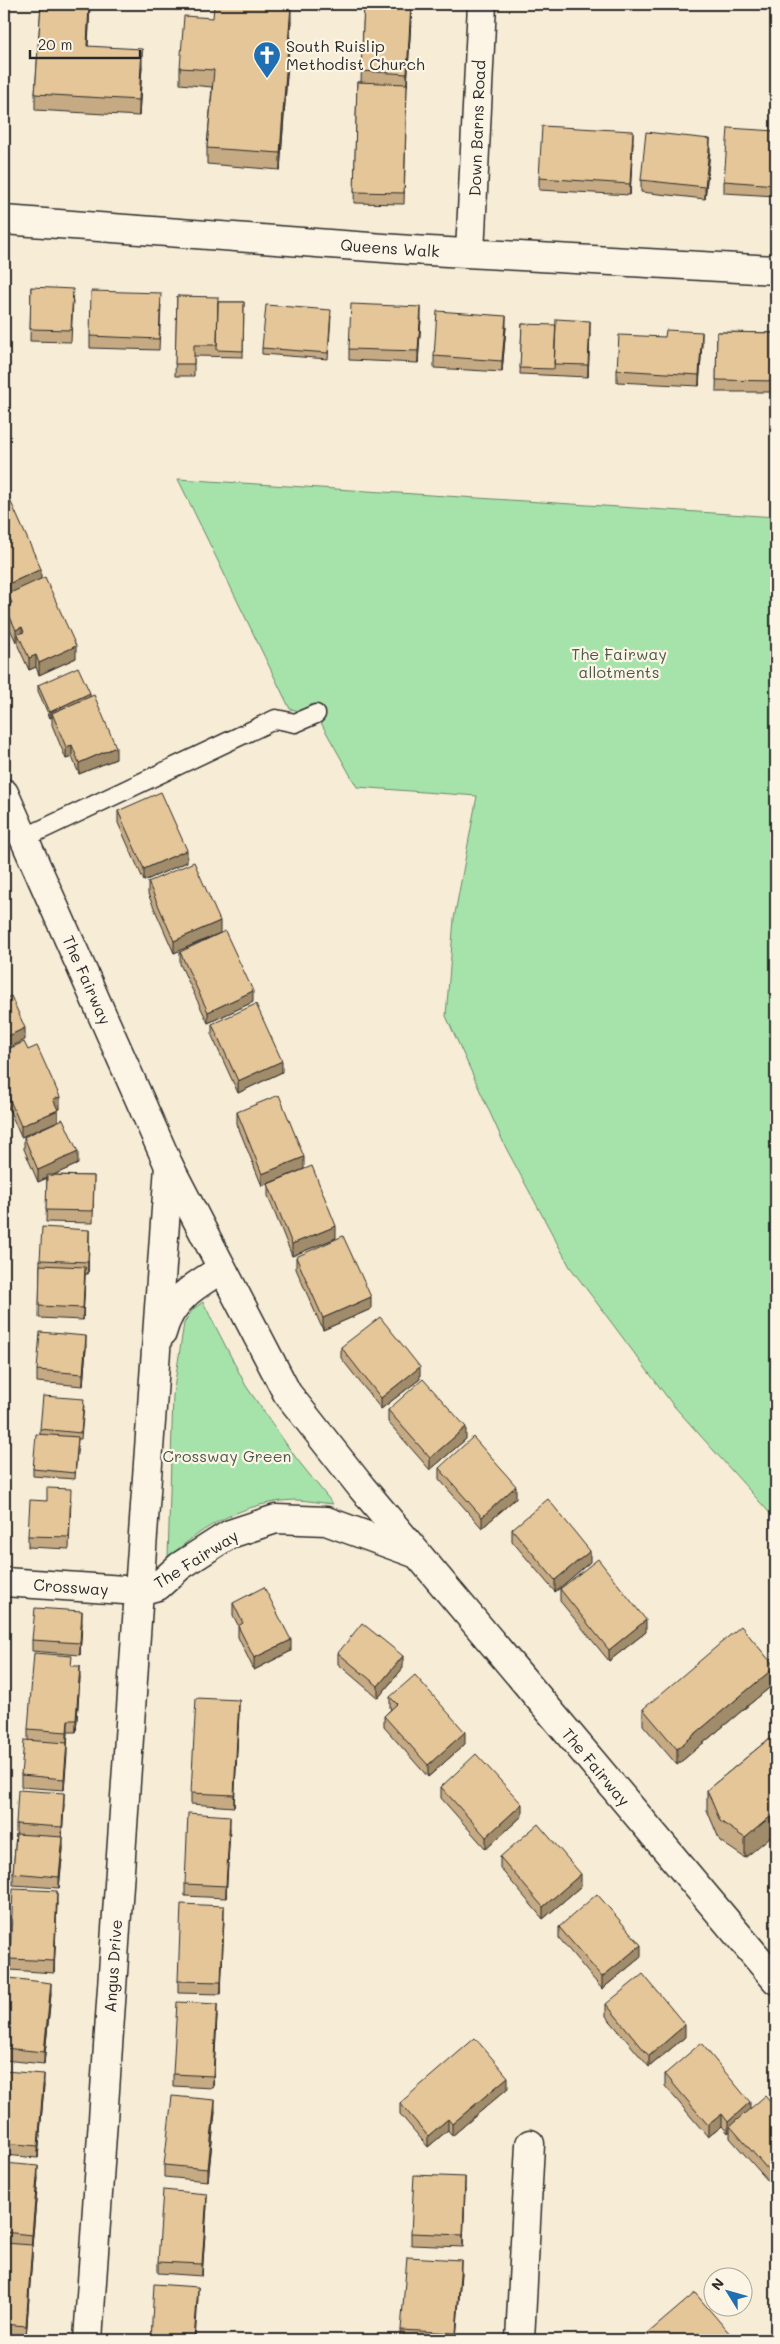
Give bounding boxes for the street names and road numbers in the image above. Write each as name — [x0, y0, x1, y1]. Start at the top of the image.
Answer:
street label: Down Barns Road — [464, 59, 489, 197]
street label: Queens Walk — [340, 234, 440, 261]
street label: The Fairway — [58, 932, 116, 1028]
street label: The Fairway — [150, 1524, 242, 1593]
street label: Crossway — [33, 1573, 109, 1600]
street label: The Fairway — [558, 1723, 635, 1810]
street label: Angus Drive — [99, 1919, 126, 2013]

